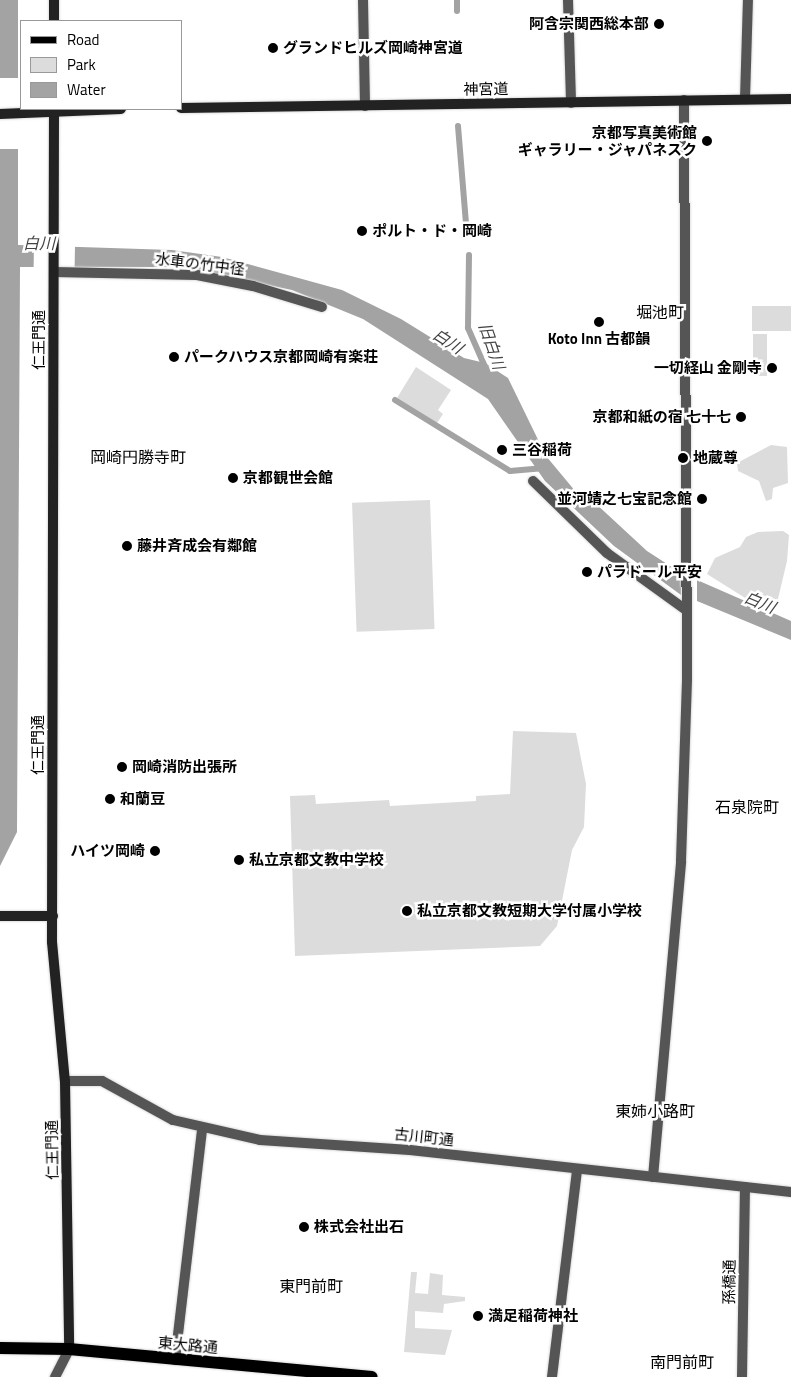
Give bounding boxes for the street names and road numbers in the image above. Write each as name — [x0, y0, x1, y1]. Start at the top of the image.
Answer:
street label: 神宮道 — [463, 80, 509, 98]
street label: 水車の竹中径 — [154, 250, 246, 278]
street label: 仁王門通 — [30, 310, 48, 370]
street label: 仁王門通 — [29, 715, 47, 775]
street label: 仁王門通 — [42, 1120, 62, 1180]
street label: 古川町通 — [393, 1125, 455, 1149]
street label: 孫橋通 — [720, 1259, 738, 1305]
street label: 東大路通 — [157, 1333, 219, 1357]

